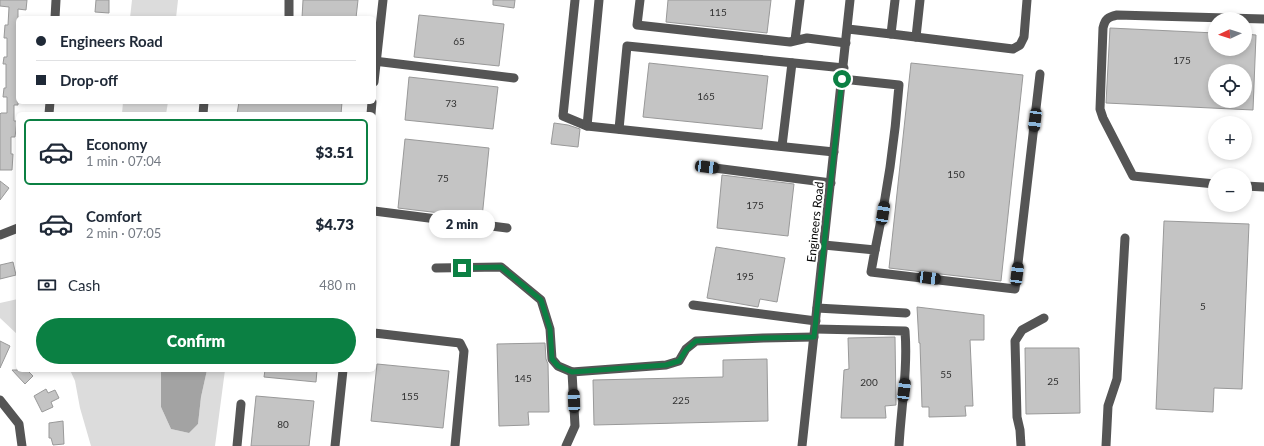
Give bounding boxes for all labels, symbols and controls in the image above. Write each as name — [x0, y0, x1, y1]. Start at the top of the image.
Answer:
house number: 115 — [709, 6, 727, 18]
north arrow — [1208, 12, 1252, 56]
map controls — [1208, 12, 1252, 212]
text: Engineers Road — [60, 32, 163, 50]
house number: 65 — [453, 35, 465, 47]
house number: 175 — [1173, 54, 1191, 66]
button: locate — [1208, 64, 1252, 108]
route start — [833, 70, 851, 88]
text: Drop-off — [60, 71, 118, 89]
house number: 165 — [697, 90, 715, 102]
house number: 73 — [445, 97, 457, 109]
car — [1028, 107, 1042, 133]
button: + — [1208, 116, 1252, 160]
icon: car — [38, 134, 74, 170]
text: Economy — [86, 135, 147, 153]
text: $3.51 — [316, 143, 354, 161]
text: 1 min · 07:04 — [86, 153, 161, 169]
car — [694, 160, 720, 174]
house number: 150 — [947, 168, 965, 180]
button: − — [1208, 168, 1252, 212]
house number: 75 — [437, 172, 449, 184]
street label: Engineers Road — [803, 181, 827, 263]
house number: 175 — [746, 199, 764, 211]
car — [875, 200, 891, 226]
icon: car — [38, 206, 74, 242]
text: Comfort — [86, 207, 142, 225]
callout: 2 min — [429, 210, 495, 238]
text: $4.73 — [316, 215, 354, 233]
text: 2 min — [446, 216, 478, 232]
text: 2 min · 07:05 — [86, 225, 161, 241]
route end — [453, 259, 471, 277]
car — [1010, 261, 1024, 287]
house number: 195 — [736, 270, 754, 282]
car — [916, 271, 942, 285]
icon: cash — [36, 274, 58, 296]
text: Cash — [68, 276, 100, 294]
text: 480 m — [319, 277, 356, 293]
house number: 5 — [1200, 300, 1206, 312]
button: Confirm — [36, 318, 356, 364]
house number: 55 — [940, 368, 952, 380]
house number: 145 — [514, 372, 532, 384]
house number: 25 — [1047, 375, 1059, 387]
house number: 200 — [860, 376, 878, 388]
car — [897, 377, 911, 403]
car — [568, 389, 580, 413]
house number: 155 — [401, 390, 419, 402]
house number: 225 — [672, 394, 690, 406]
house number: 80 — [277, 418, 289, 430]

